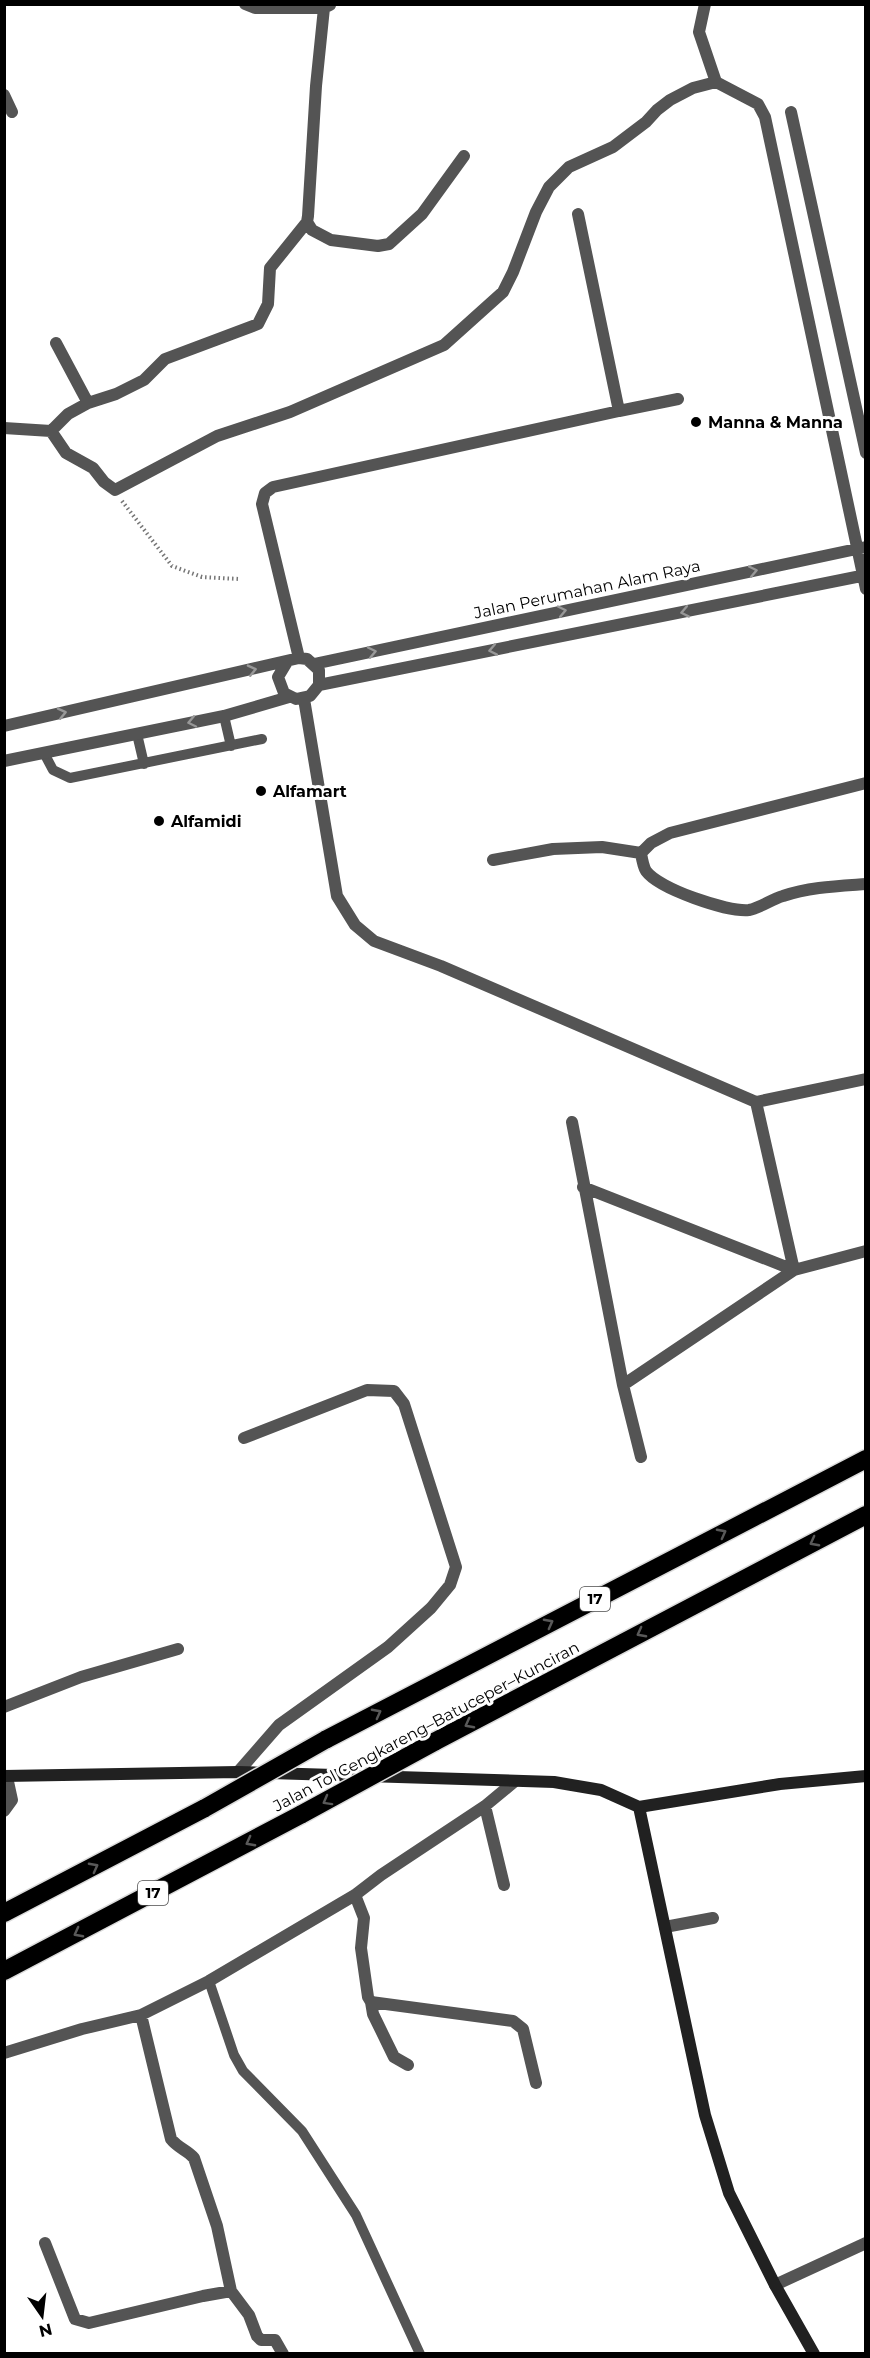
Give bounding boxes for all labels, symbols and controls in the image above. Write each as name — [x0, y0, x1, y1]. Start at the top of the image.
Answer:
place label: Manna & Manna — [708, 413, 843, 432]
marker: Manna & Manna — [689, 415, 703, 429]
street label: Jalan Perumahan Alam Raya — [471, 556, 702, 623]
one-way arrow — [748, 565, 758, 578]
one-way arrow — [680, 605, 690, 618]
one-way arrow — [557, 606, 567, 619]
one-way arrow — [489, 643, 499, 656]
one-way arrow — [366, 646, 376, 659]
one-way arrow — [247, 664, 257, 677]
one-way arrow — [56, 707, 66, 720]
one-way arrow — [187, 715, 197, 728]
place label: Alfamart — [272, 782, 347, 801]
marker: Alfamart — [254, 784, 268, 798]
place label: Alfamidi — [170, 812, 241, 831]
marker: Alfamidi — [152, 814, 166, 828]
one-way arrow — [716, 1529, 727, 1540]
one-way arrow — [809, 1535, 820, 1547]
road number: 17 — [580, 1587, 610, 1611]
one-way arrow — [543, 1619, 554, 1630]
one-way arrow — [637, 1626, 647, 1637]
street label: Jalan Tol Cengkareng–Batuceper–Kunciran — [269, 1637, 582, 1816]
one-way arrow — [370, 1709, 381, 1720]
one-way arrow — [464, 1717, 475, 1728]
one-way arrow — [323, 1794, 334, 1805]
one-way arrow — [246, 1834, 257, 1846]
one-way arrow — [87, 1862, 98, 1874]
road number: 17 — [138, 1881, 168, 1905]
one-way arrow — [73, 1925, 84, 1937]
north arrow — [12, 2286, 72, 2346]
text: N — [37, 2319, 54, 2341]

